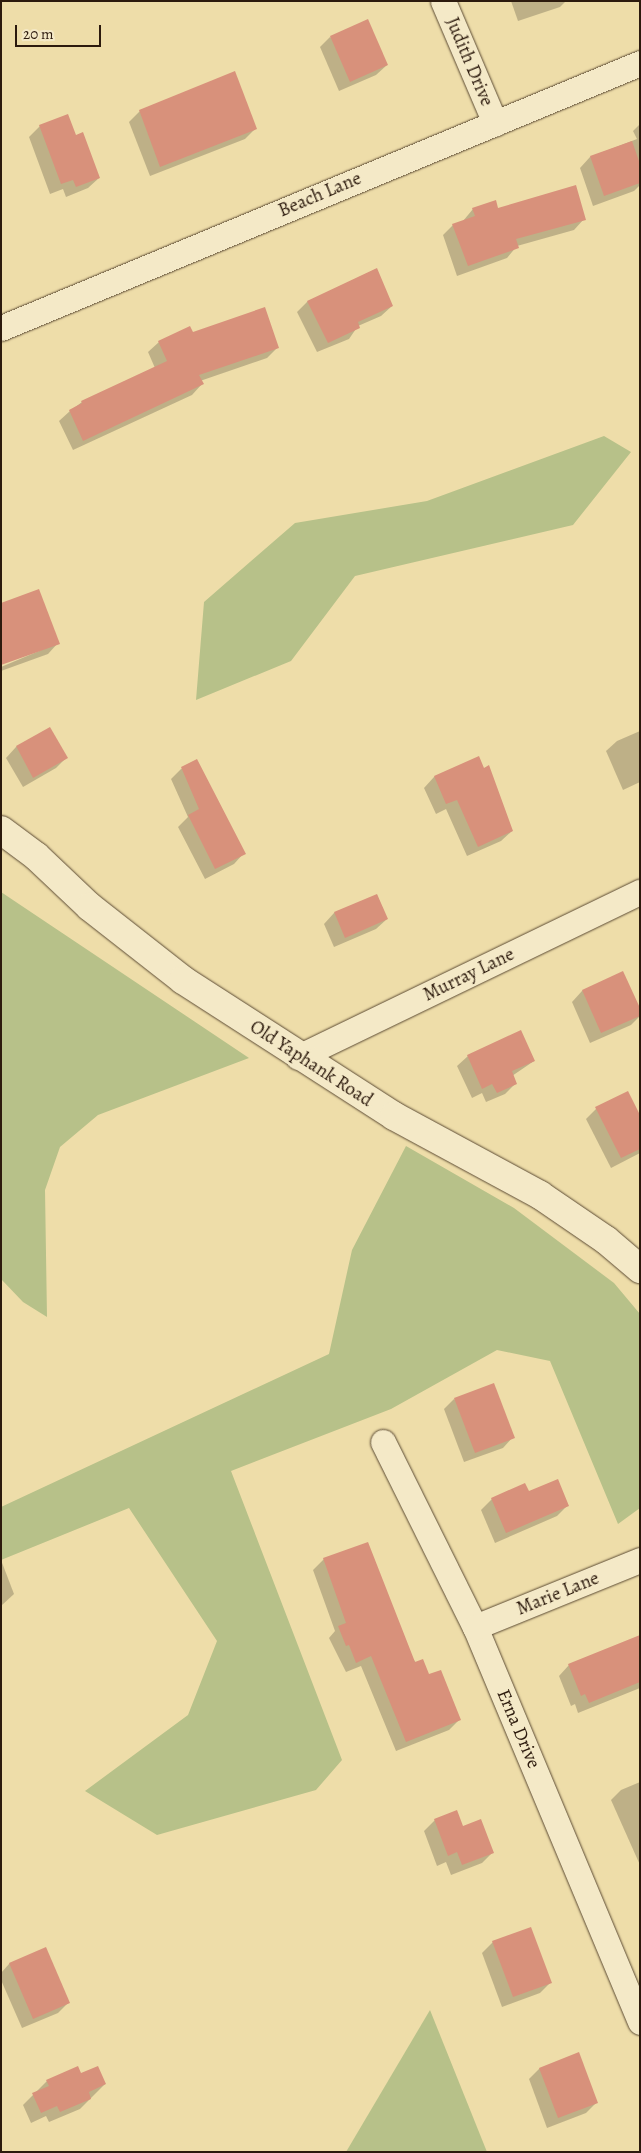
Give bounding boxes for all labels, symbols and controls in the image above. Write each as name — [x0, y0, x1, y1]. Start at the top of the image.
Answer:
street label: Judith Drive — [440, 14, 498, 110]
scale bar — [18, 15, 104, 47]
text: 20 m — [23, 24, 54, 44]
street label: Beach Lane — [275, 167, 365, 223]
street label: Murray Lane — [420, 943, 518, 1007]
street label: Old Yaphank Road — [245, 1016, 377, 1112]
street label: Marie Lane — [513, 1567, 603, 1621]
street label: Erna Drive — [491, 1686, 545, 1772]

